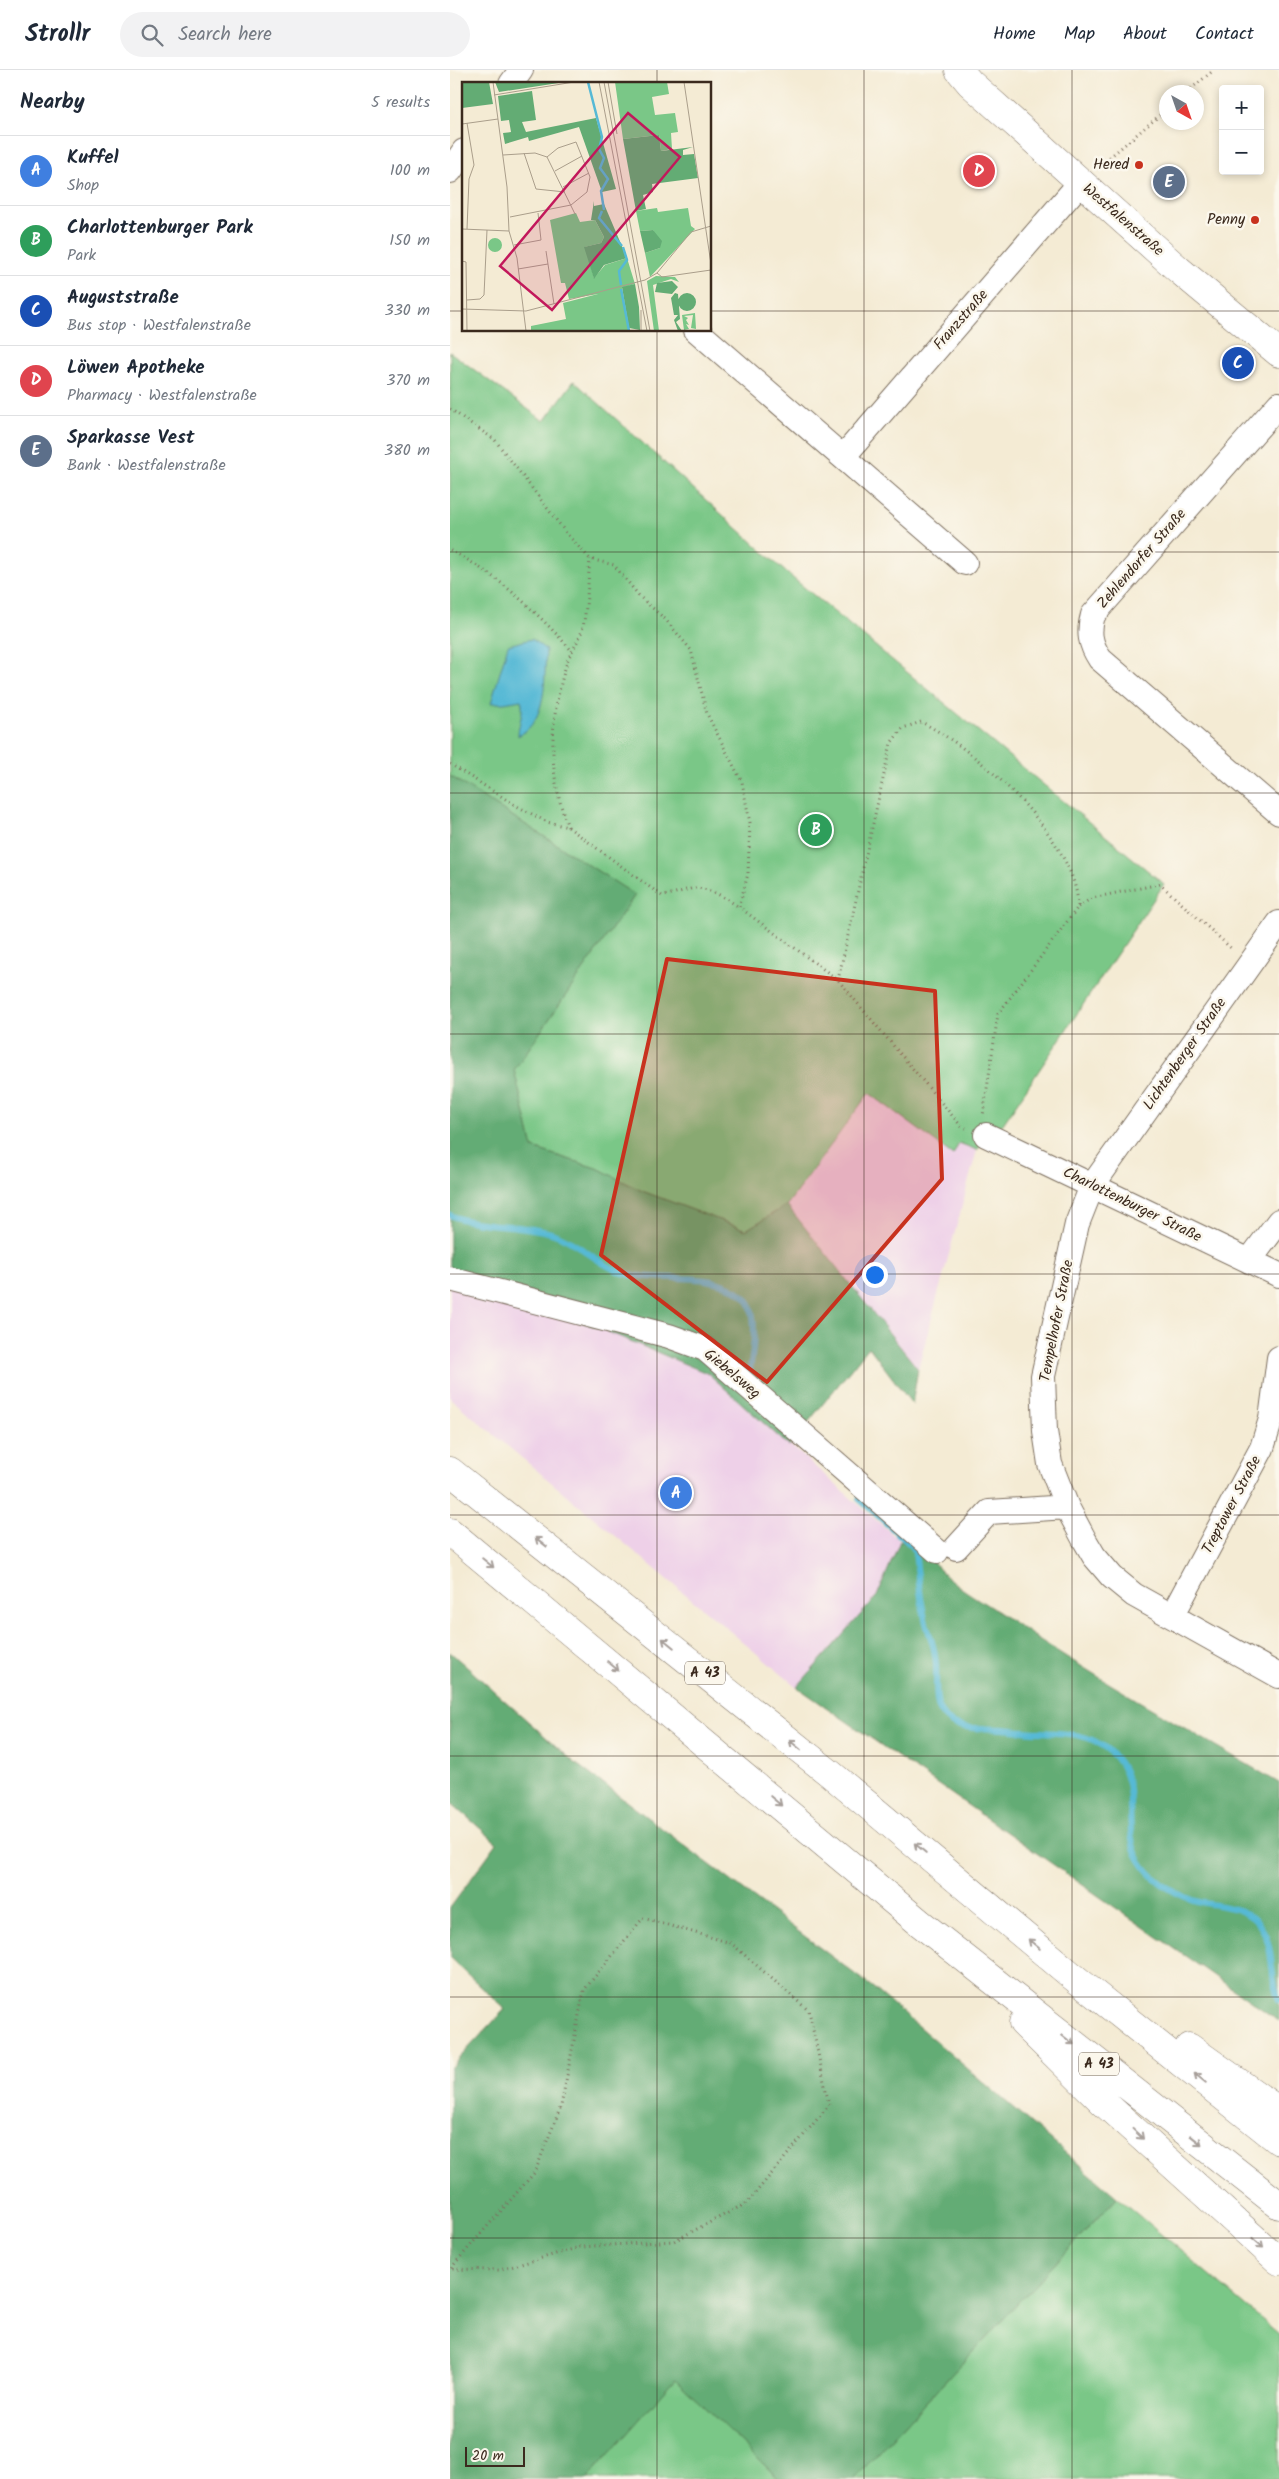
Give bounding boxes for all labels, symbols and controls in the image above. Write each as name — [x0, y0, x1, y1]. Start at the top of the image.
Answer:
search box — [120, 12, 470, 57]
text: Strollr — [25, 15, 90, 54]
text: Search here — [178, 20, 272, 50]
text: Home — [993, 20, 1036, 49]
text: Map — [1064, 20, 1095, 49]
text: About — [1123, 20, 1167, 49]
text: Contact — [1195, 20, 1254, 49]
icon: search — [138, 21, 166, 49]
inset map — [462, 82, 711, 331]
north arrow — [1159, 85, 1204, 130]
map controls — [1219, 85, 1264, 175]
button: + — [1219, 85, 1264, 130]
text: Nearby — [20, 86, 85, 119]
text: 5 results — [371, 90, 430, 115]
button: − — [1219, 130, 1264, 175]
text: Kuffel — [67, 143, 119, 173]
pin: D — [963, 152, 995, 190]
place label: Hered — [1093, 153, 1129, 177]
text: A — [31, 158, 41, 183]
text: 100 m — [390, 158, 430, 183]
marker: Hered — [1133, 159, 1145, 171]
pin: E — [1153, 163, 1185, 201]
text: Shop — [67, 173, 99, 198]
street label: Westfalenstraße — [1077, 178, 1169, 263]
place label: Penny — [1207, 208, 1246, 232]
text: Charlottenburger Park — [67, 213, 253, 243]
marker: Penny — [1249, 214, 1261, 226]
text: B — [31, 228, 41, 253]
text: 150 m — [389, 228, 430, 253]
text: Park — [67, 243, 96, 268]
text: Auguststraße — [67, 283, 179, 313]
street label: Franzstraße — [928, 284, 995, 356]
text: C — [31, 298, 41, 323]
text: 330 m — [385, 298, 430, 323]
text: Bus stop · Westfalenstraße — [67, 313, 251, 338]
pin: C — [1222, 344, 1254, 382]
text: Löwen Apotheke — [67, 353, 205, 383]
text: D — [31, 368, 41, 393]
text: 370 m — [386, 368, 430, 393]
text: Pharmacy · Westfalenstraße — [67, 383, 257, 408]
text: Sparkasse Vest — [67, 423, 195, 453]
text: E — [32, 438, 40, 463]
text: 380 m — [384, 438, 430, 463]
text: Bank · Westfalenstraße — [67, 453, 226, 478]
street label: Zehlendorfer Straße — [1091, 503, 1193, 615]
pin: B — [800, 811, 832, 849]
street label: Lichtenberger Straße — [1137, 993, 1233, 1115]
street label: Charlottenburger Straße — [1058, 1161, 1206, 1249]
street label: Tempelhofer Straße — [1033, 1258, 1081, 1384]
your location — [862, 1262, 888, 1288]
street label: Giebelsweg — [698, 1343, 766, 1405]
street label: Treptower Straße — [1196, 1451, 1268, 1559]
pin: A — [660, 1474, 692, 1512]
one-way arrow — [534, 1537, 547, 1548]
one-way arrow — [481, 1557, 494, 1568]
one-way arrow — [662, 1638, 675, 1649]
one-way arrow — [607, 1661, 620, 1672]
road number: A 43 — [685, 1662, 725, 1685]
one-way arrow — [788, 1740, 801, 1751]
one-way arrow — [769, 1796, 782, 1807]
one-way arrow — [914, 1843, 927, 1854]
one-way arrow — [1027, 1938, 1040, 1949]
one-way arrow — [1061, 2034, 1074, 2045]
road number: A 43 — [1079, 2052, 1119, 2076]
one-way arrow — [1194, 2073, 1207, 2084]
one-way arrow — [1132, 2128, 1145, 2140]
one-way arrow — [1189, 2135, 1203, 2145]
one-way arrow — [1252, 2237, 1265, 2249]
scale bar — [465, 2444, 525, 2467]
text: 20 m — [472, 2445, 504, 2467]

